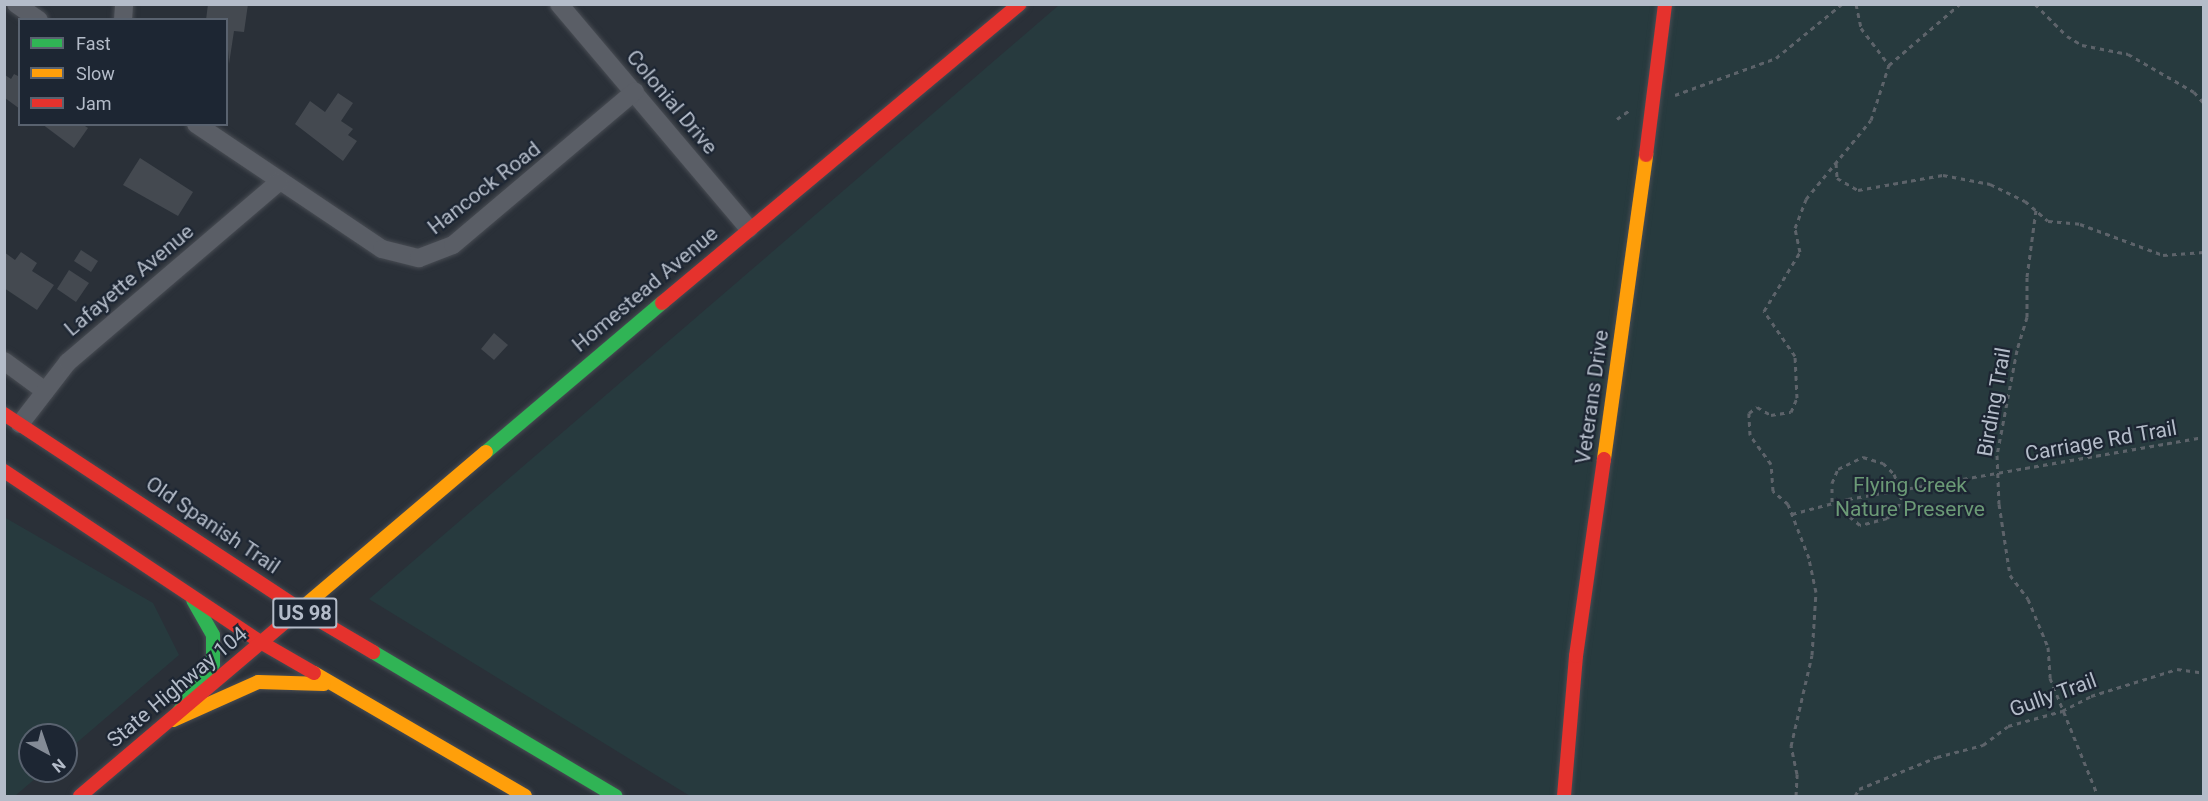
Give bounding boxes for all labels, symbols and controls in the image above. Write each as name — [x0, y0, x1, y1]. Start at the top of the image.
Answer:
legend — [18, 18, 228, 126]
text: Fast — [76, 33, 111, 54]
street label: Colonial Drive — [621, 45, 723, 159]
text: Slow — [76, 63, 115, 84]
text: Jam — [76, 93, 112, 114]
street label: Hancock Road — [423, 136, 545, 240]
street label: Lafayette Avenue — [59, 219, 199, 341]
street label: Homestead Avenue — [567, 221, 723, 357]
street label: Veterans Drive — [1570, 328, 1614, 466]
street label: Birding Trail — [1972, 345, 2016, 459]
street label: Carriage Rd Trail — [2023, 415, 2179, 467]
street label: Old Spanish Trail — [141, 471, 285, 579]
park label: Flying Creek Nature Preserve — [1835, 472, 1985, 522]
road number: US 98 — [272, 596, 338, 630]
street label: State Highway 104 — [102, 621, 252, 753]
street label: Gully Trail — [2006, 668, 2100, 722]
north arrow — [18, 723, 78, 783]
text: N — [48, 755, 69, 777]

